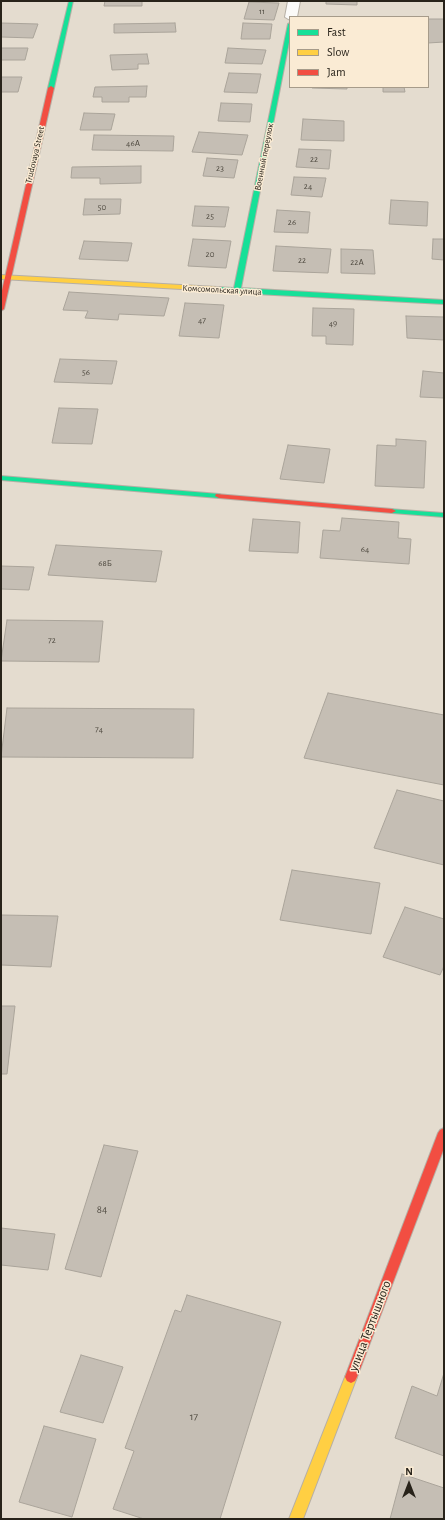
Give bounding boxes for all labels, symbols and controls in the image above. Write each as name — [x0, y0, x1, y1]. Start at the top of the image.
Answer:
house number: 11 — [259, 6, 265, 16]
legend — [289, 16, 429, 88]
text: Fast — [327, 26, 346, 38]
text: Slow — [327, 46, 349, 58]
text: Jam — [327, 66, 346, 78]
street label: Военный переулок — [252, 122, 276, 192]
street label: Trudovaya Street — [23, 125, 47, 185]
house number: 46А — [126, 138, 140, 148]
house number: 22 — [310, 154, 318, 164]
house number: 23 — [216, 163, 224, 173]
house number: 24 — [304, 181, 312, 191]
house number: 50 — [98, 202, 106, 212]
house number: 25 — [206, 211, 214, 221]
house number: 26 — [288, 217, 296, 227]
house number: 20 — [206, 249, 214, 259]
house number: 22 — [298, 255, 306, 265]
house number: 22А — [350, 257, 364, 267]
street label: Комсомольская улица — [182, 283, 262, 297]
house number: 47 — [198, 315, 206, 325]
house number: 49 — [329, 318, 337, 328]
house number: 56 — [82, 367, 90, 377]
house number: 64 — [361, 544, 369, 554]
house number: 68Б — [98, 558, 112, 568]
house number: 72 — [48, 635, 56, 645]
house number: 74 — [95, 724, 103, 734]
house number: 84 — [97, 1203, 107, 1217]
street label: улица Тертышного — [345, 1278, 395, 1374]
house number: 17 — [190, 1410, 198, 1424]
north arrow — [389, 1464, 429, 1504]
text: N — [405, 1466, 413, 1477]

